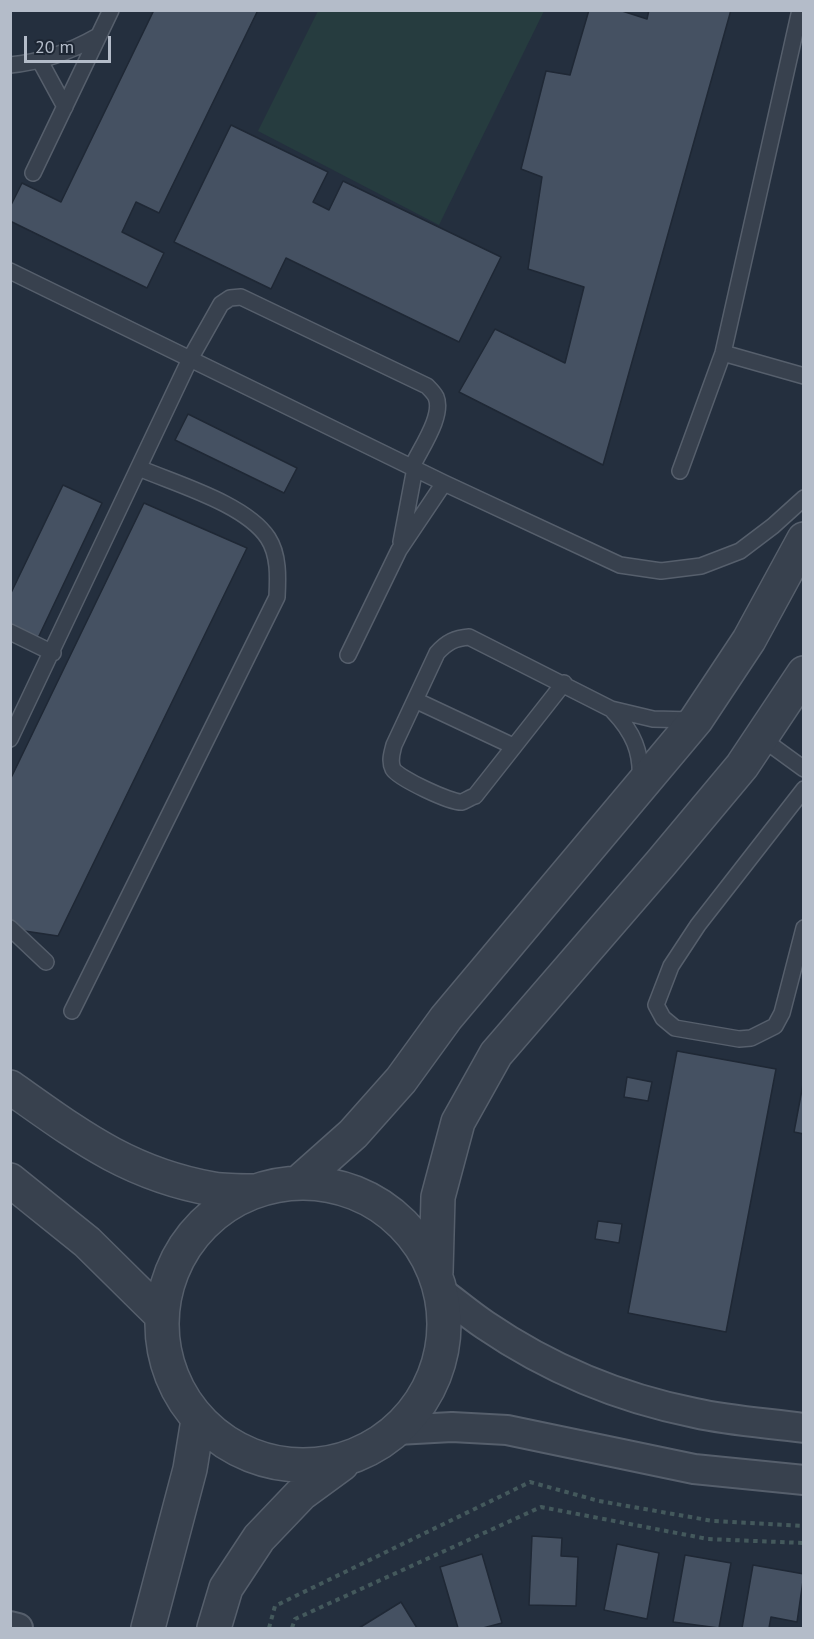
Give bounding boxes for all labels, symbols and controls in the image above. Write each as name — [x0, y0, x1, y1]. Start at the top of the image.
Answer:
scale bar — [27, 24, 114, 62]
text: 20 m — [35, 35, 74, 58]

